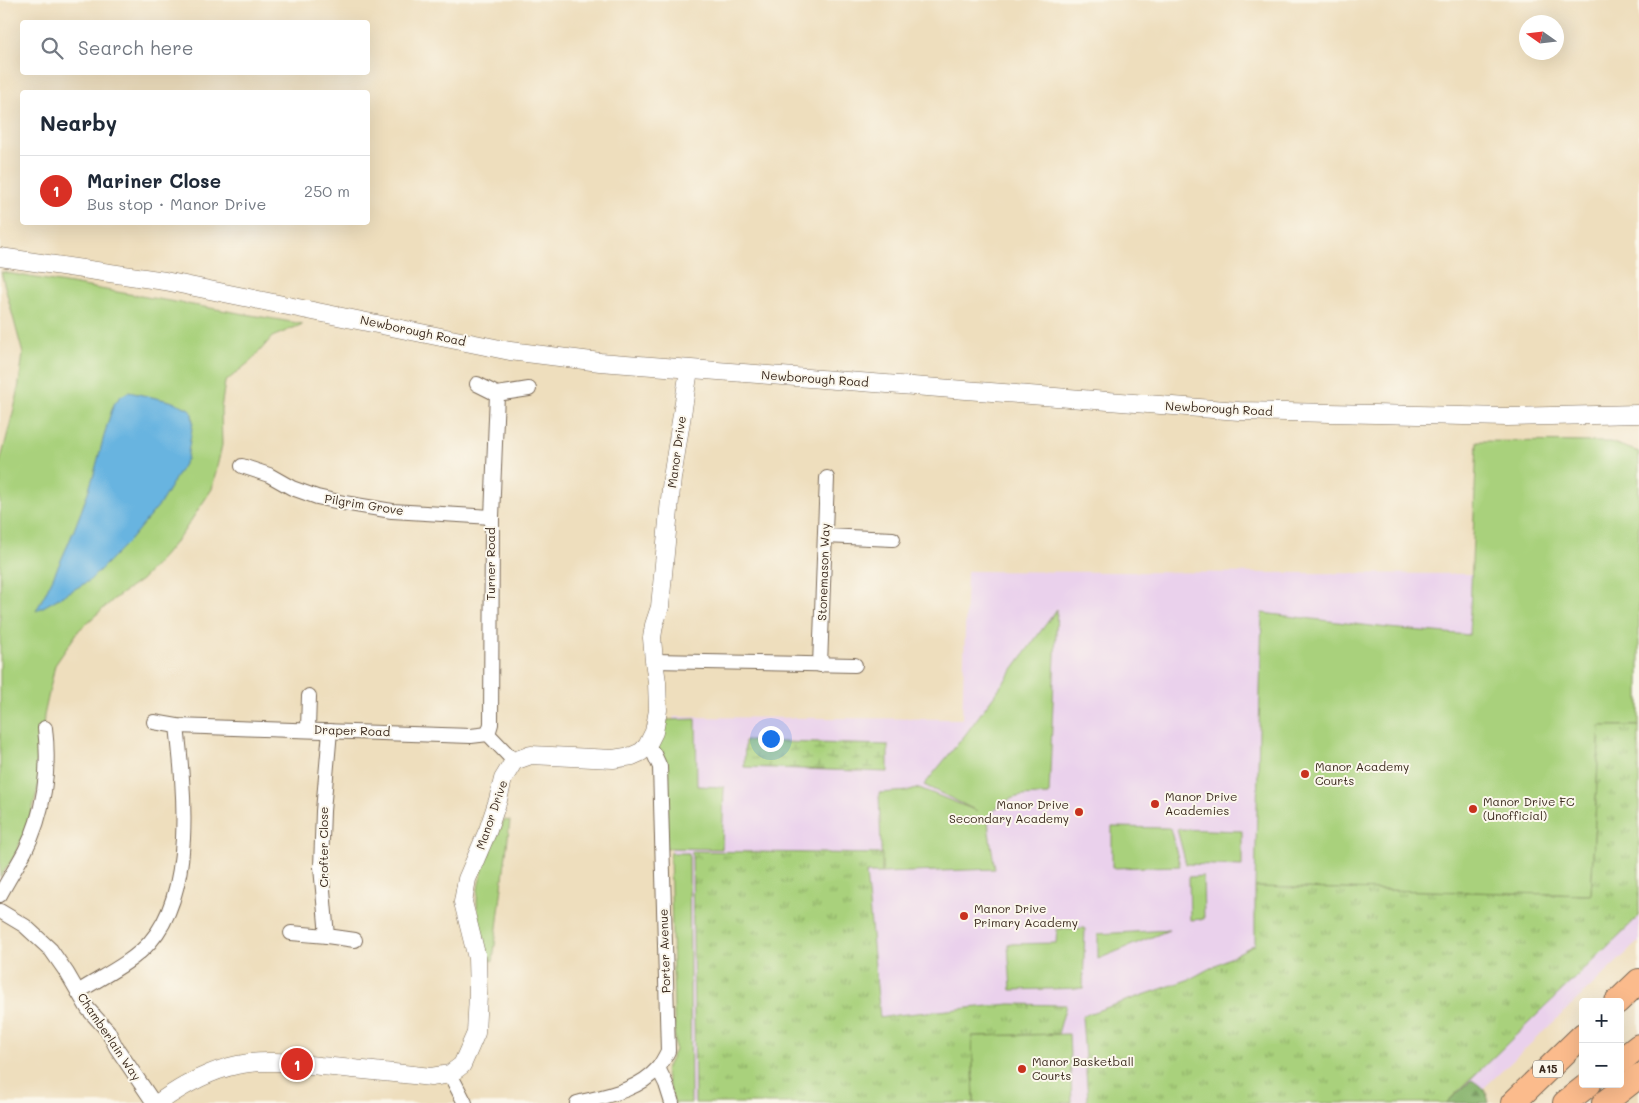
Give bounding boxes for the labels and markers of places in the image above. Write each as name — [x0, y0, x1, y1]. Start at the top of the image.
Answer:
place label: Manor Academy Courts — [1315, 758, 1409, 788]
marker: Manor Academy Courts — [1299, 768, 1311, 780]
place label: Manor Drive Academies — [1165, 788, 1237, 818]
place label: Manor Drive FC (Unofficial) — [1483, 793, 1575, 823]
place label: Manor Drive Secondary Academy — [949, 796, 1069, 826]
marker: Manor Drive Academies — [1149, 798, 1161, 810]
marker: Manor Drive FC (Unofficial) — [1467, 803, 1479, 815]
marker: Manor Drive Secondary Academy — [1073, 806, 1085, 818]
place label: Manor Drive Primary Academy — [974, 900, 1078, 930]
marker: Manor Drive Primary Academy — [958, 910, 970, 922]
pin: 1 — [281, 1045, 313, 1083]
place label: Manor Basketball Courts — [1032, 1053, 1134, 1083]
marker: Manor Basketball Courts — [1016, 1063, 1028, 1075]

